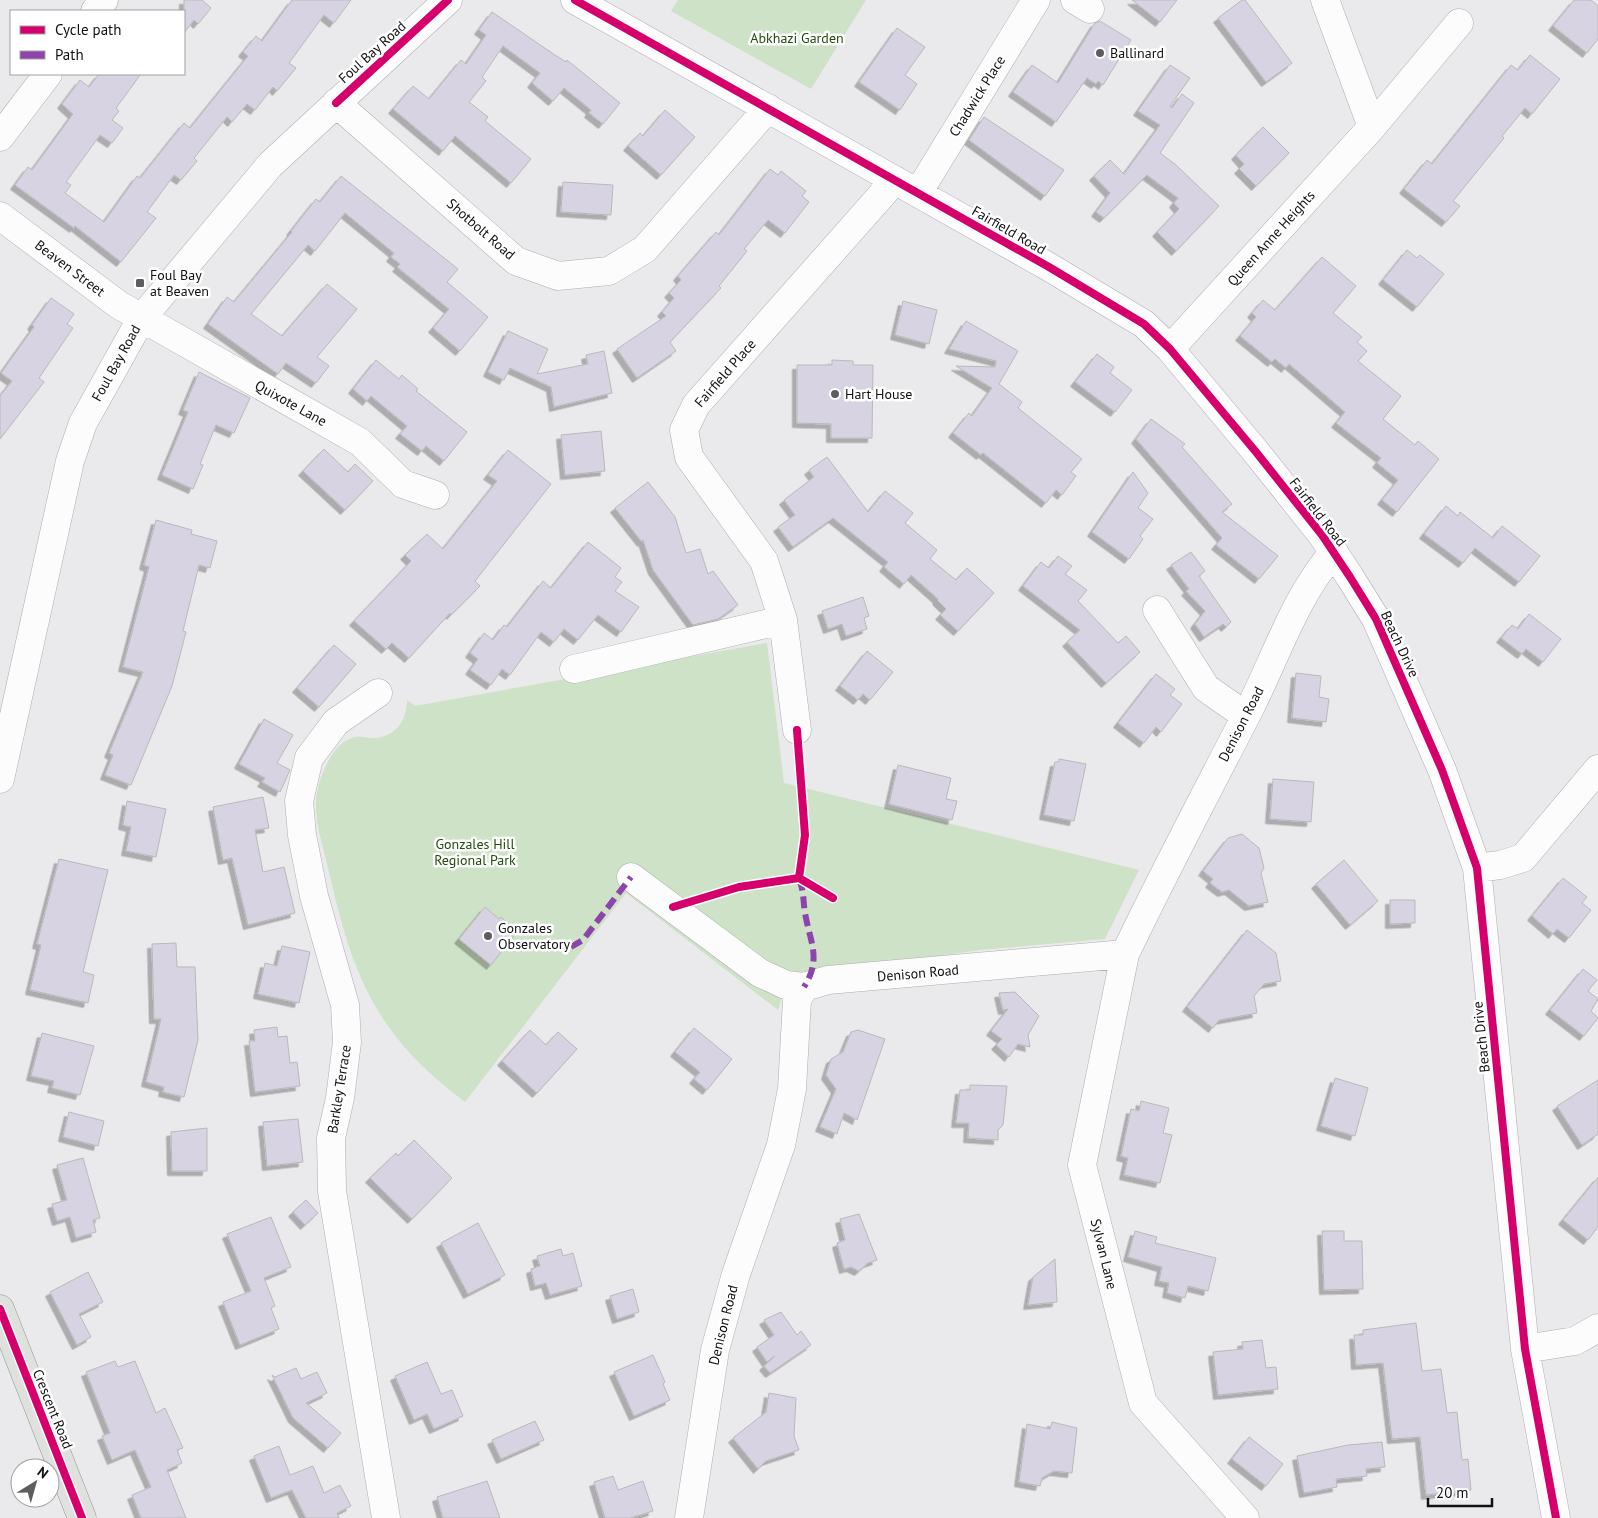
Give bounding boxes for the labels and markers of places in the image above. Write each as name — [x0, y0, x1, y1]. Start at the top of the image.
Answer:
place label: Ballinard — [1110, 44, 1164, 62]
marker: Ballinard — [1094, 47, 1106, 59]
place label: Foul Bay at Beaven — [150, 266, 209, 300]
marker: Foul Bay at Beaven — [134, 277, 146, 289]
place label: Hart House — [845, 385, 912, 403]
marker: Hart House — [829, 388, 841, 400]
place label: Gonzales Observatory — [498, 919, 570, 953]
marker: Gonzales Observatory — [482, 930, 494, 942]

